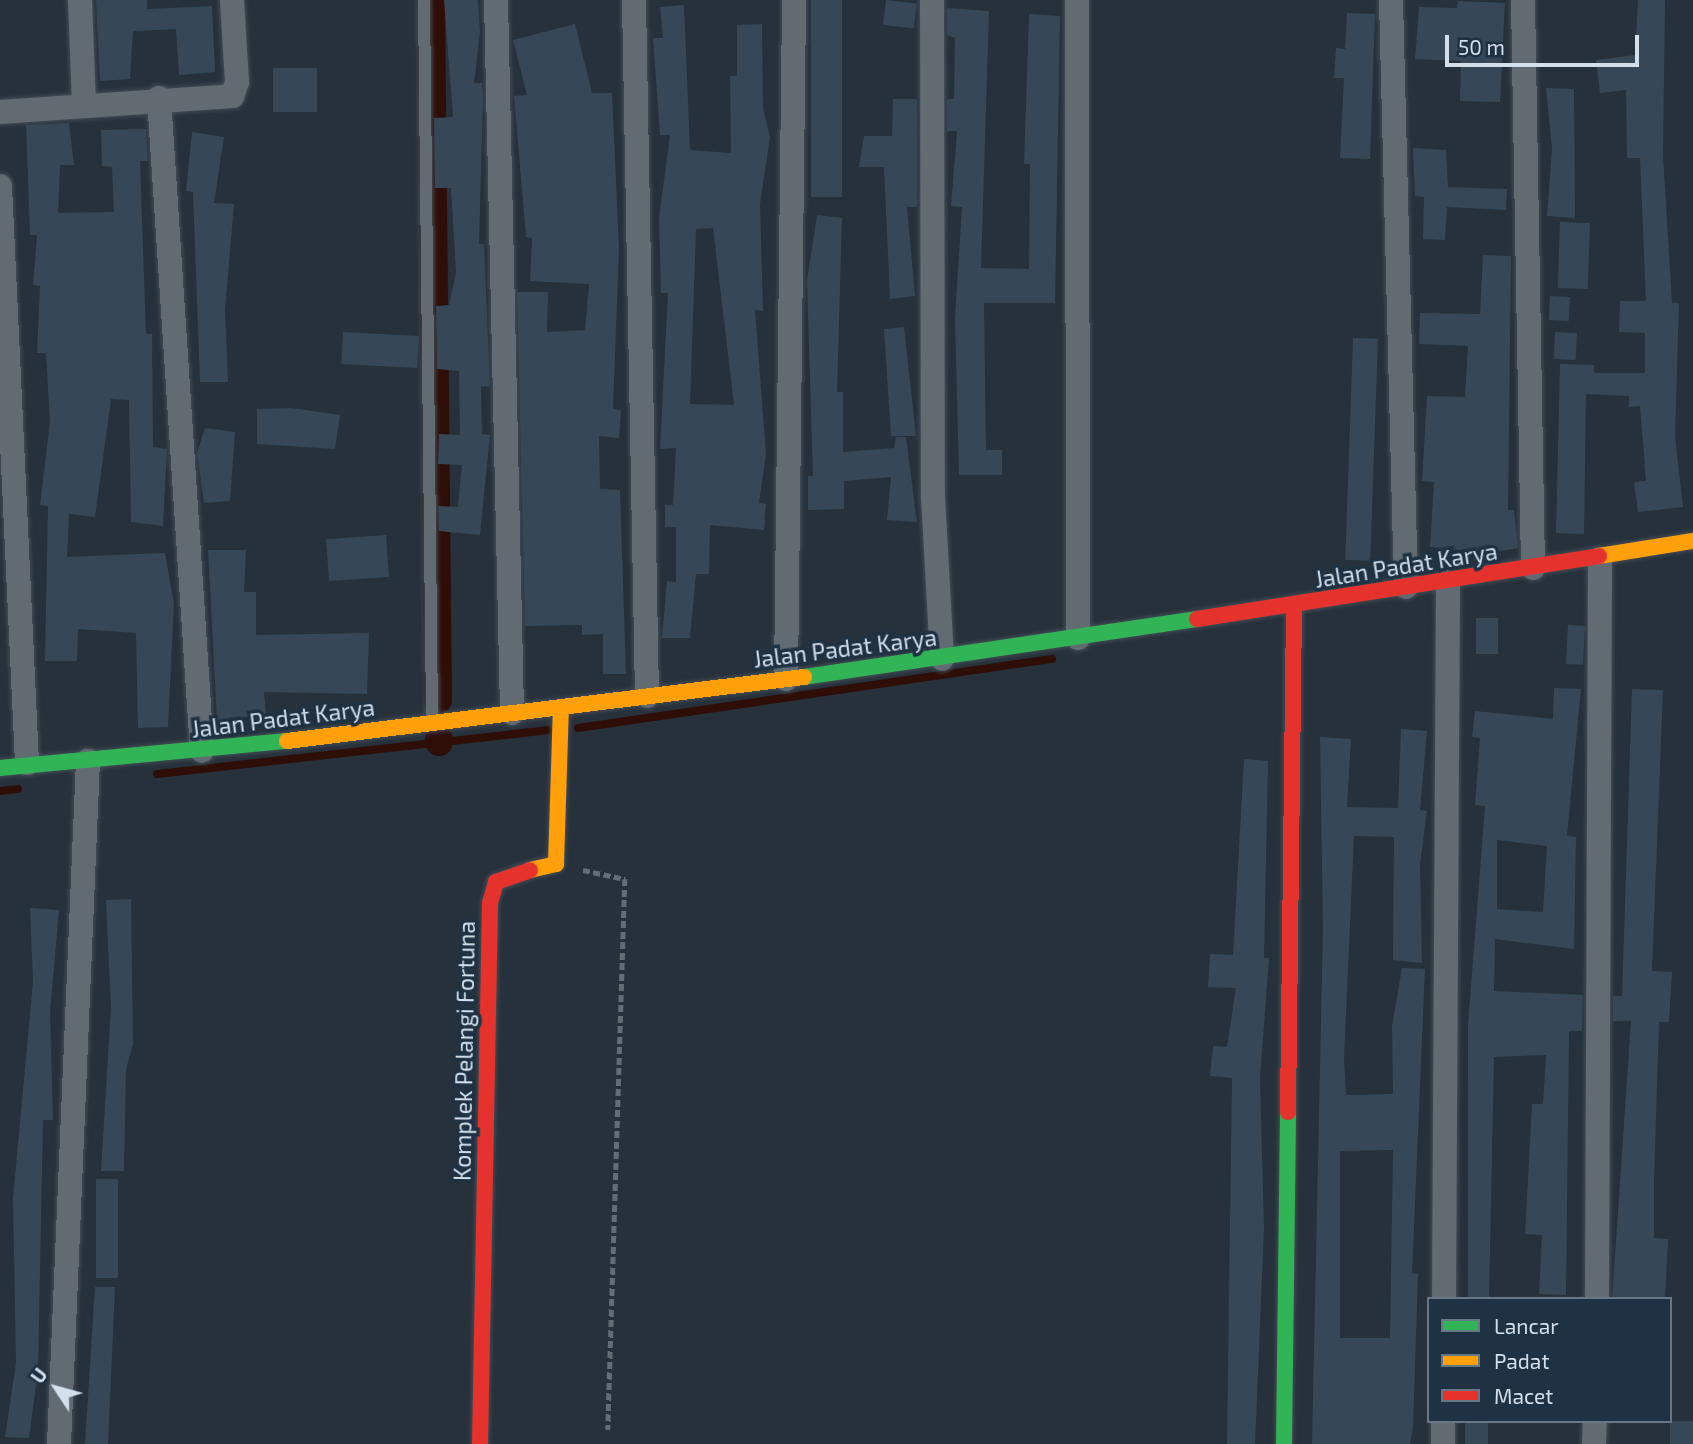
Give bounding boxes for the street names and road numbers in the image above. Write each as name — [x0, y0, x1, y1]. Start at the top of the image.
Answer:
street label: Jalan Padat Karya — [1313, 537, 1499, 593]
street label: Jalan Padat Karya — [752, 623, 938, 673]
street label: Jalan Padat Karya — [190, 693, 376, 743]
street label: Komplek Pelangi Fortuna — [448, 921, 480, 1181]

